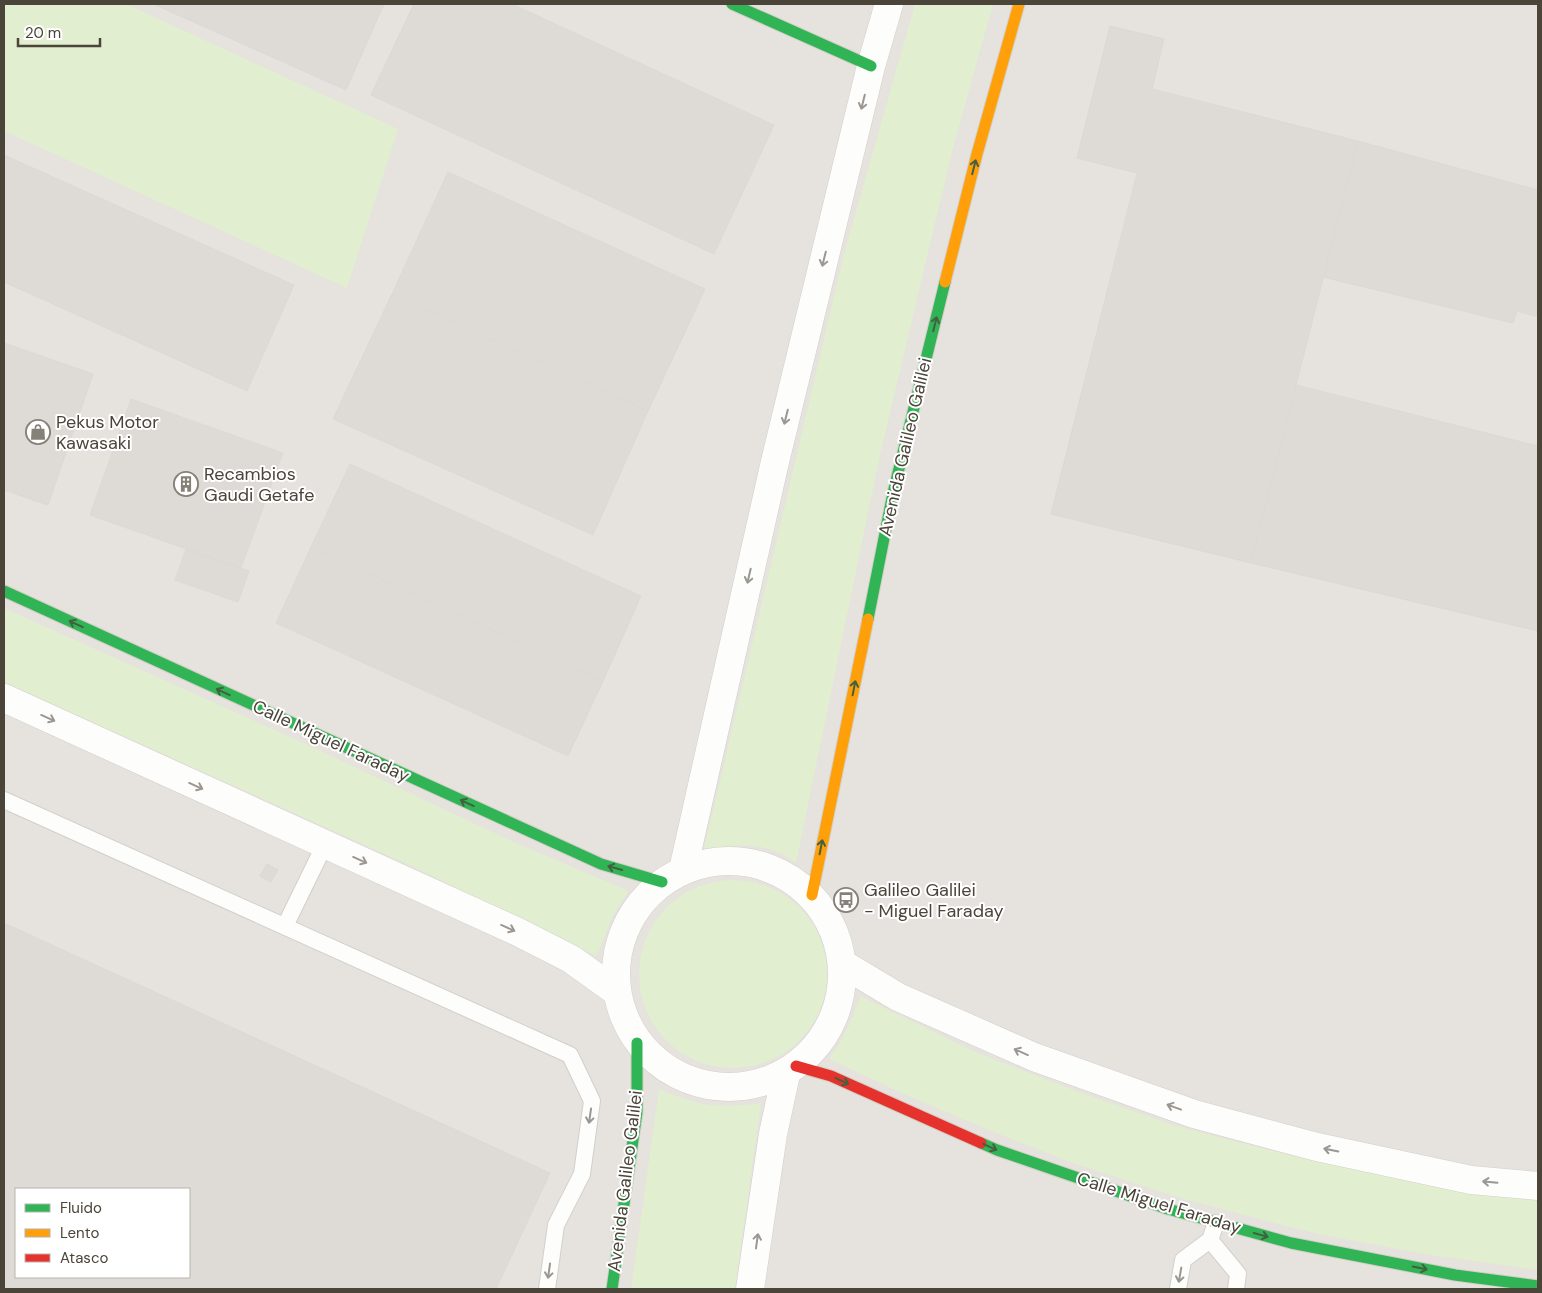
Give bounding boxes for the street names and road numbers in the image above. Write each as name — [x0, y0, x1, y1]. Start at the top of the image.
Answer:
street label: Avenida Galileo Galilei — [873, 355, 937, 539]
street label: Calle Miguel Faraday — [249, 694, 413, 788]
street label: Avenida Galileo Galilei — [602, 1089, 648, 1273]
street label: Calle Miguel Faraday — [1074, 1167, 1244, 1239]

